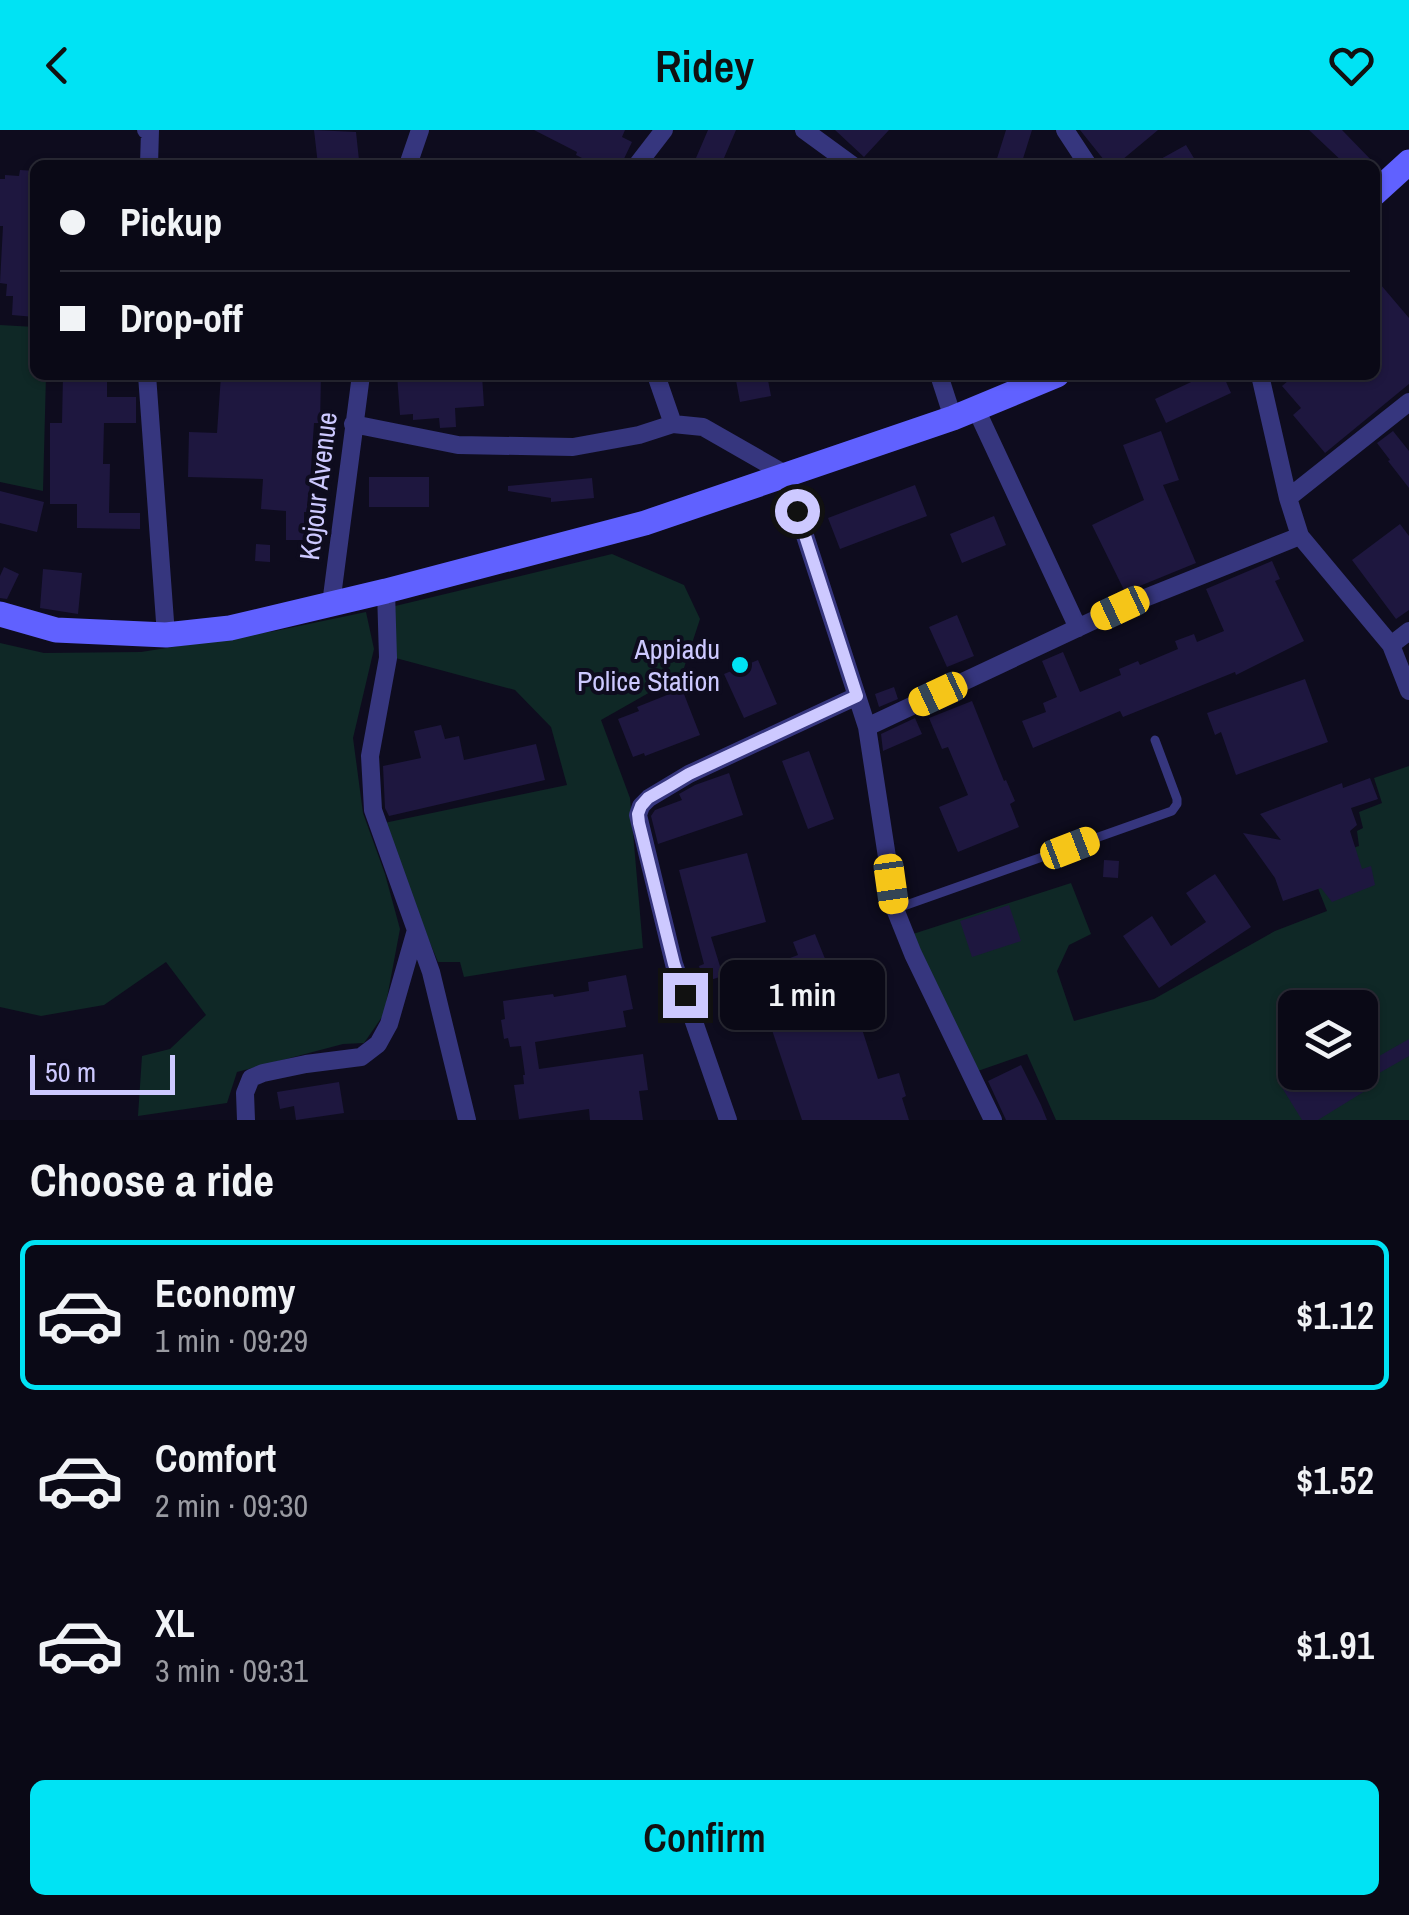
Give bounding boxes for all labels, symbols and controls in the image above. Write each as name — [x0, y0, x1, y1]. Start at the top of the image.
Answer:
text: Ridey — [655, 35, 754, 96]
icon: back — [30, 38, 85, 93]
icon: heart — [1324, 38, 1379, 93]
text: Pickup — [120, 197, 222, 248]
text: Drop-off — [120, 293, 243, 344]
street label: Kojour Avenue — [290, 410, 346, 562]
route start — [775, 489, 820, 534]
car — [1086, 582, 1154, 634]
place label: Appiadu Police Station — [577, 630, 720, 700]
marker: Appiadu Police Station — [729, 654, 751, 676]
car — [904, 668, 972, 720]
car — [1037, 823, 1103, 873]
car — [872, 852, 910, 916]
callout: 1 min — [720, 960, 885, 1030]
route end — [663, 973, 708, 1018]
text: 1 min — [769, 973, 836, 1016]
map controls — [1278, 990, 1378, 1090]
button: layers — [1278, 990, 1378, 1090]
scale bar — [30, 1050, 175, 1094]
text: 50 m — [45, 1053, 96, 1091]
text: Choose a ride — [30, 1149, 274, 1210]
text: Economy — [155, 1268, 295, 1319]
icon: car — [35, 1270, 125, 1360]
text: $1.12 — [1296, 1290, 1374, 1341]
text: 1 min · 09:29 — [155, 1319, 308, 1362]
text: Comfort — [155, 1433, 276, 1484]
icon: car — [35, 1435, 125, 1525]
text: $1.52 — [1296, 1455, 1374, 1506]
text: 2 min · 09:30 — [155, 1484, 308, 1527]
text: XL — [155, 1598, 195, 1649]
icon: car — [35, 1600, 125, 1690]
text: $1.91 — [1296, 1620, 1374, 1671]
text: 3 min · 09:31 — [155, 1649, 308, 1692]
button: Confirm — [30, 1780, 1379, 1895]

